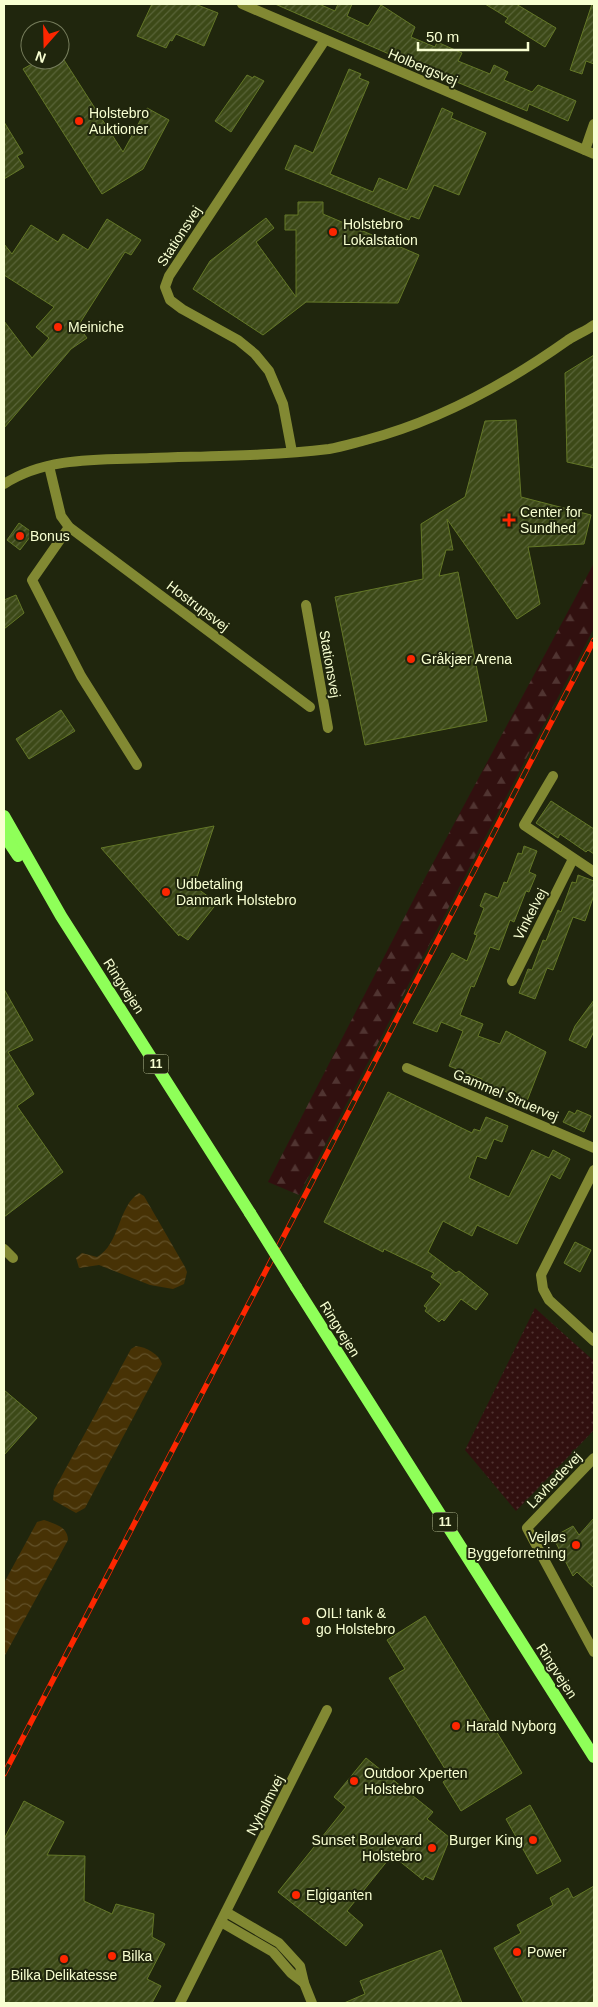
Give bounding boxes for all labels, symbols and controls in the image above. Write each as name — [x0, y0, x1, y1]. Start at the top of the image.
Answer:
north arrow — [20, 20, 70, 70]
scale bar — [418, 20, 528, 52]
text: 50 m — [426, 28, 459, 45]
street label: Holbergsvej — [386, 45, 460, 89]
text: N — [33, 48, 48, 66]
place label: Holstebro Auktioner — [89, 105, 149, 137]
marker: Holstebro Auktioner — [73, 115, 85, 127]
street label: Stationsvej — [154, 203, 204, 269]
place label: Holstebro Lokalstation — [343, 216, 418, 248]
marker: Holstebro Lokalstation — [327, 226, 339, 238]
place label: Meiniche — [68, 319, 124, 335]
marker: Meiniche — [52, 321, 64, 333]
place label: Center for Sundhed — [520, 504, 583, 536]
marker: Center for Sundhed — [502, 513, 516, 527]
place label: Bonus — [30, 528, 70, 544]
marker: Bonus — [14, 530, 26, 542]
street label: Hostrupsvej — [164, 577, 232, 635]
street label: Stationsvej — [316, 629, 344, 699]
place label: Gråkjær Arena — [421, 651, 512, 667]
marker: Gråkjær Arena — [405, 653, 417, 665]
place label: Udbetaling Danmark Holstebro — [176, 876, 297, 908]
marker: Udbetaling Danmark Holstebro — [160, 886, 172, 898]
street label: Vinkelvej — [510, 886, 550, 942]
street label: Ringvejen — [100, 956, 148, 1016]
road number: 11 — [144, 1054, 168, 1074]
street label: Gammel Struervej — [451, 1066, 561, 1124]
street label: Ringvejen — [317, 1298, 363, 1360]
street label: Lavhedevej — [523, 1449, 585, 1511]
road number: 11 — [432, 1512, 458, 1531]
place label: Vejløs Byggeforretning — [467, 1529, 566, 1561]
marker: Vejløs Byggeforretning — [570, 1539, 582, 1551]
place label: OIL! tank & go Holstebro — [316, 1605, 396, 1637]
marker: OIL! tank & go Holstebro — [300, 1615, 312, 1627]
street label: Ringvejen — [533, 1641, 581, 1701]
place label: Harald Nyborg — [466, 1718, 556, 1734]
marker: Harald Nyborg — [450, 1720, 462, 1732]
place label: Outdoor Xperten Holstebro — [364, 1765, 468, 1797]
street label: Nyholmvej — [243, 1772, 287, 1838]
marker: Outdoor Xperten Holstebro — [348, 1775, 360, 1787]
place label: Sunset Boulevard Holstebro — [311, 1832, 422, 1864]
place label: Burger King — [449, 1832, 523, 1848]
marker: Burger King — [527, 1834, 539, 1846]
marker: Sunset Boulevard Holstebro — [426, 1842, 438, 1854]
place label: Elgiganten — [306, 1887, 372, 1903]
marker: Elgiganten — [290, 1889, 302, 1901]
place label: Power — [527, 1944, 567, 1960]
marker: Power — [511, 1946, 523, 1958]
place label: Bilka — [122, 1948, 153, 1964]
marker: Bilka — [106, 1950, 118, 1962]
marker: Bilka Delikatesse — [58, 1953, 70, 1965]
place label: Bilka Delikatesse — [11, 1967, 118, 1983]

